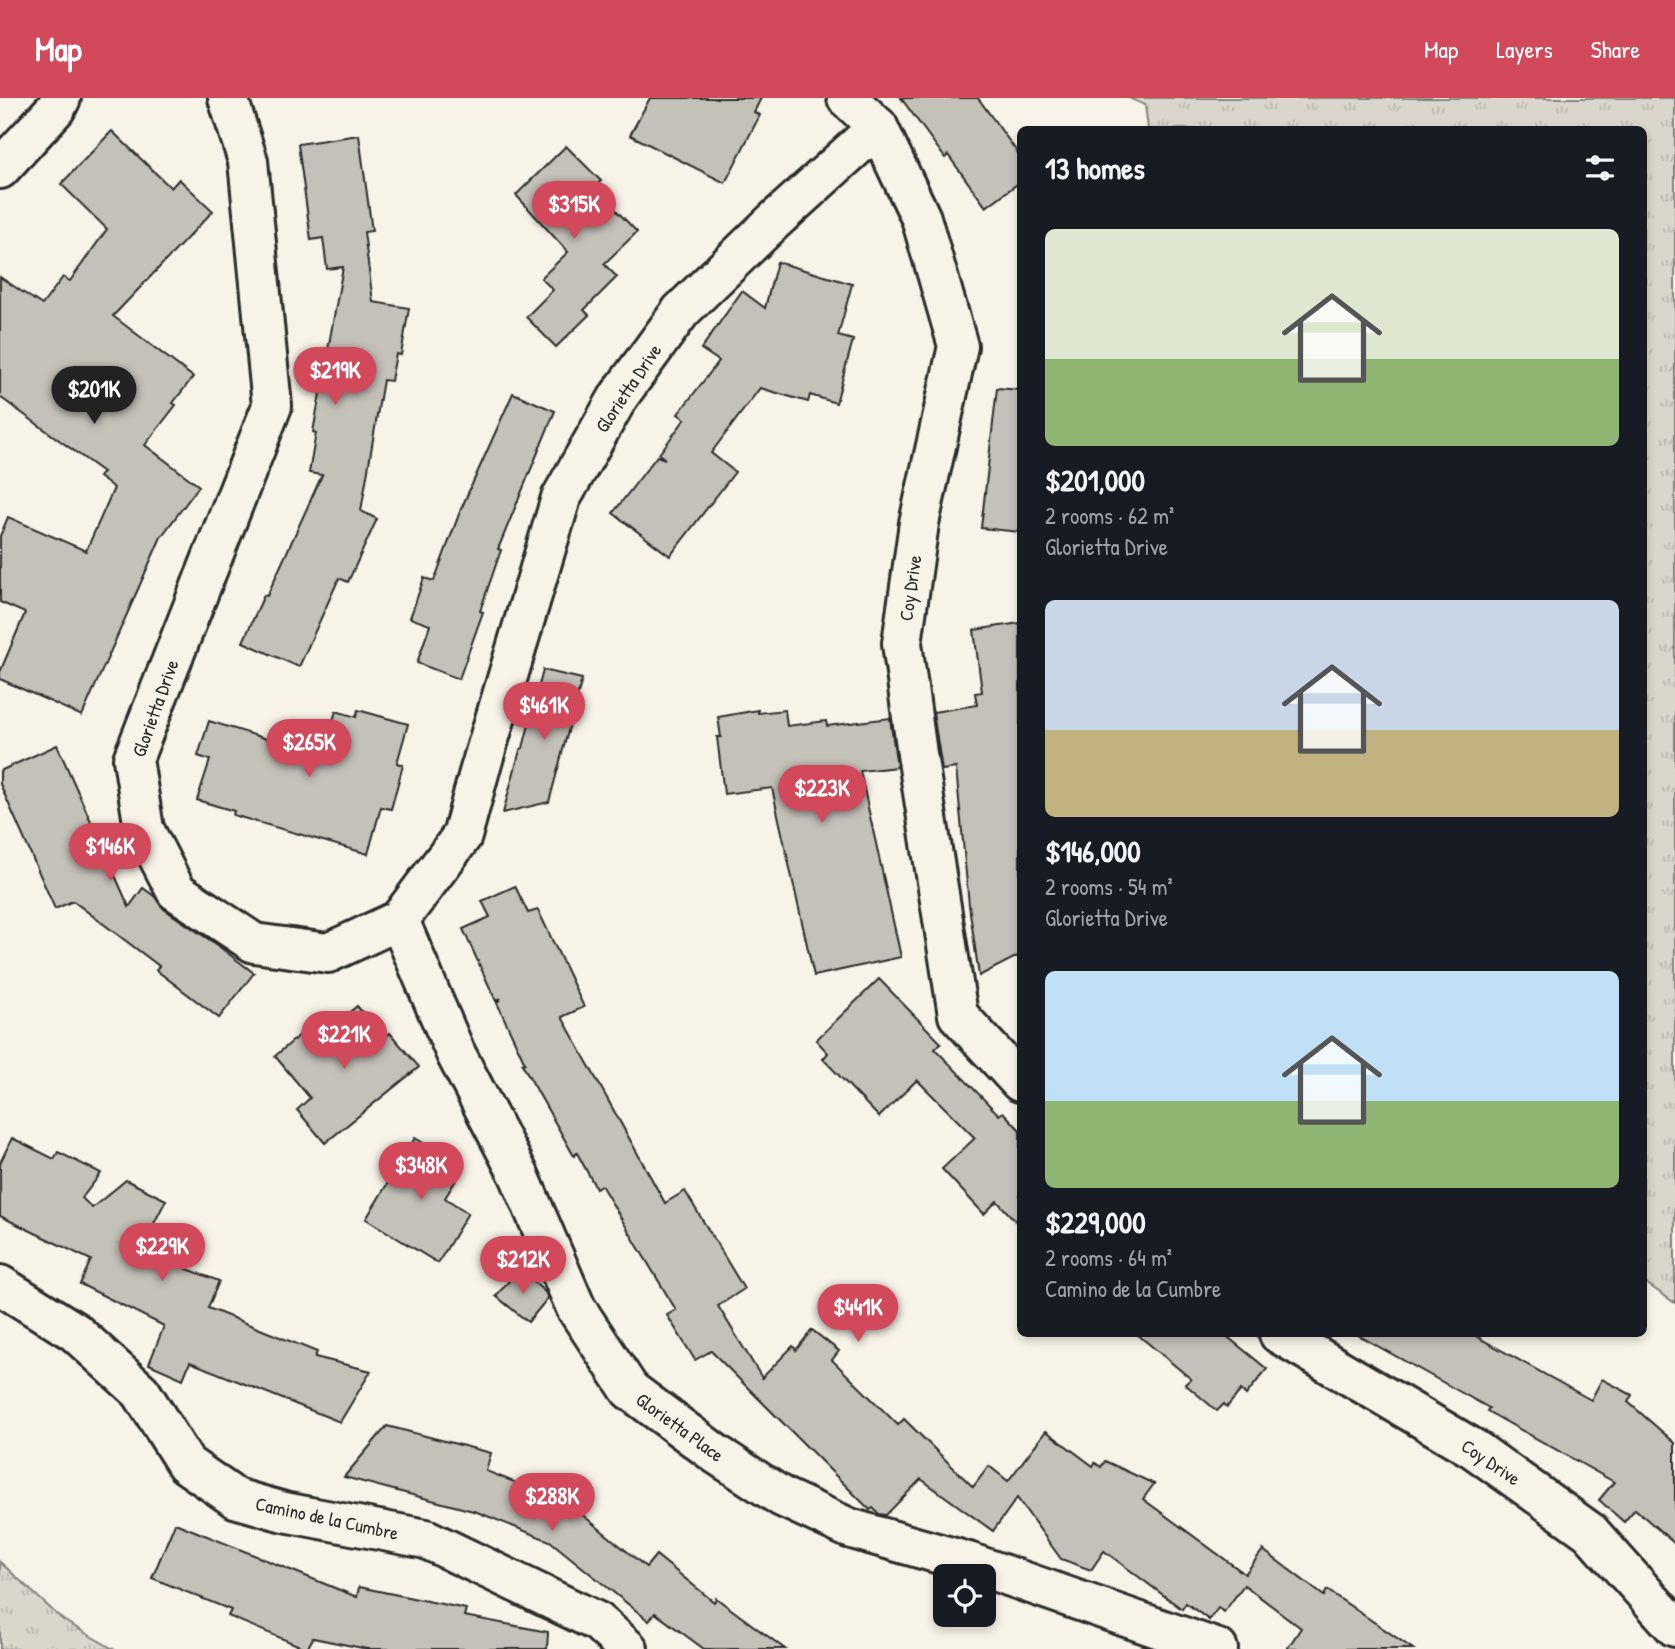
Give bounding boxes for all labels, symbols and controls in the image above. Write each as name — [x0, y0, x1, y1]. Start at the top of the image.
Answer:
text: Map — [35, 27, 82, 71]
text: Map — [1424, 33, 1458, 65]
text: Layers — [1496, 33, 1553, 65]
text: Share — [1591, 33, 1640, 65]
text: 13 homes — [1045, 148, 1145, 188]
icon: filters — [1581, 149, 1619, 187]
pin: $315K — [525, 181, 623, 241]
text: $315K — [548, 188, 600, 219]
icon: home — [1269, 275, 1395, 401]
street label: Glorietta Drive — [589, 338, 667, 437]
pin: $219K — [286, 348, 384, 407]
text: $219K — [309, 354, 361, 385]
pin: $201K — [45, 366, 143, 426]
text: $201K — [67, 373, 121, 404]
text: $201,000 — [1045, 460, 1145, 500]
text: 2 rooms · 62 m² — [1045, 500, 1174, 531]
text: Glorietta Drive — [1045, 531, 1168, 562]
street label: Coy Drive — [893, 553, 928, 623]
icon: home — [1269, 646, 1395, 772]
street label: Glorietta Drive — [125, 655, 185, 760]
pin: $461K — [495, 682, 593, 742]
text: $461K — [519, 689, 569, 720]
pin: $265K — [260, 720, 358, 779]
text: $265K — [282, 726, 336, 757]
pin: $223K — [773, 766, 871, 825]
text: $223K — [794, 772, 850, 803]
pin: $146K — [61, 824, 159, 883]
text: $146K — [85, 830, 135, 861]
text: $146,000 — [1045, 831, 1141, 871]
text: 2 rooms · 54 m² — [1045, 871, 1173, 902]
text: Glorietta Drive — [1045, 902, 1168, 933]
pin: $221K — [295, 1012, 393, 1071]
icon: home — [1269, 1017, 1395, 1143]
text: $221K — [317, 1018, 371, 1049]
pin: $348K — [372, 1142, 470, 1202]
text: $348K — [395, 1149, 447, 1180]
text: $229,000 — [1045, 1202, 1146, 1242]
pin: $229K — [113, 1224, 211, 1283]
text: $229K — [135, 1230, 189, 1261]
pin: $212K — [474, 1236, 572, 1296]
text: 2 rooms · 64 m² — [1045, 1242, 1172, 1273]
text: $212K — [496, 1243, 550, 1274]
text: Camino de la Cumbre — [1045, 1273, 1221, 1304]
pin: $441K — [809, 1284, 907, 1344]
text: $441K — [833, 1291, 883, 1322]
street label: Glorietta Place — [631, 1386, 729, 1468]
street label: Coy Drive — [1456, 1433, 1526, 1492]
pin: $288K — [503, 1474, 601, 1533]
text: $288K — [525, 1480, 579, 1511]
street label: Camino de la Cumbre — [253, 1490, 401, 1546]
map controls — [933, 1564, 996, 1627]
button: locate — [933, 1564, 996, 1627]

